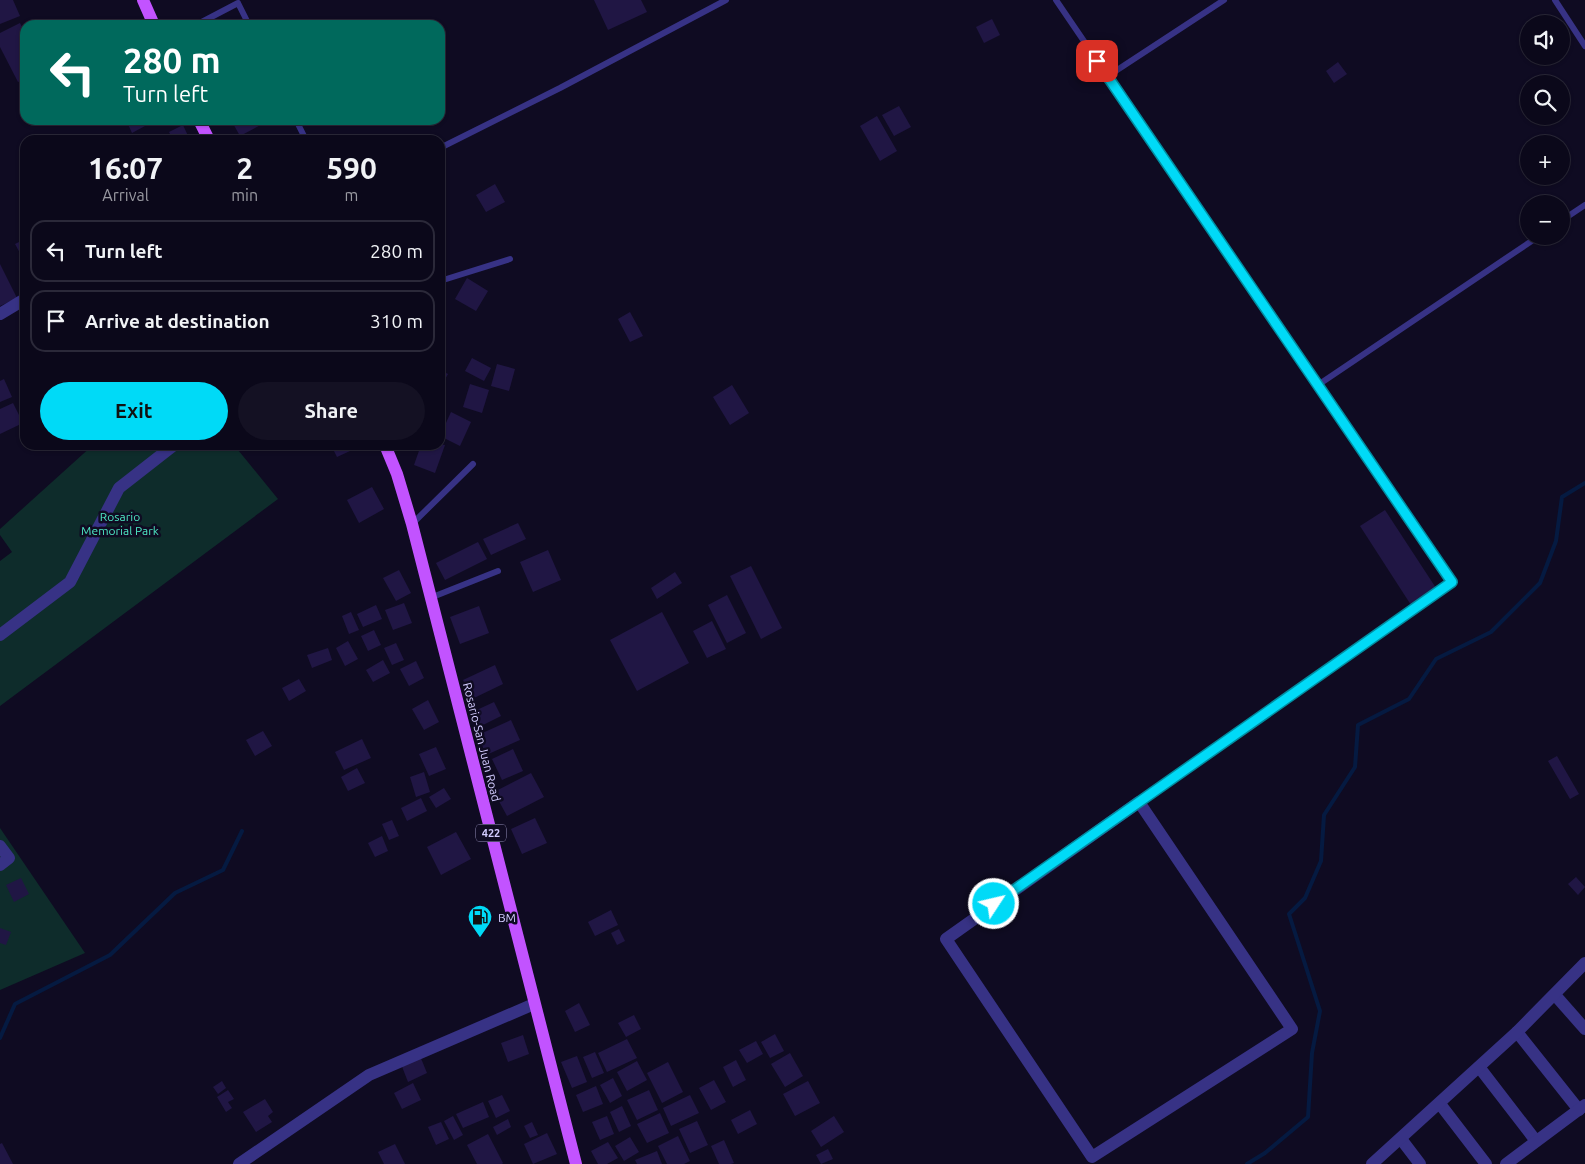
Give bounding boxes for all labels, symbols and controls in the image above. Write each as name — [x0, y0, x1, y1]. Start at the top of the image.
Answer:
map controls — [1520, 15, 1570, 245]
button: sound — [1520, 15, 1570, 65]
icon: left — [40, 40, 105, 105]
text: 280 m — [123, 40, 221, 80]
pin — [1076, 40, 1118, 82]
icon: arrive — [1083, 47, 1111, 75]
button: search — [1520, 75, 1570, 125]
text: Turn left — [123, 81, 208, 106]
button: + — [1520, 135, 1570, 185]
text: 16:07 — [88, 151, 163, 185]
text: 2 — [236, 151, 253, 185]
text: 590 — [326, 151, 377, 185]
text: Arrival — [102, 186, 149, 204]
text: min — [231, 186, 258, 204]
text: m — [345, 186, 358, 204]
button: − — [1520, 195, 1570, 245]
icon: left — [42, 237, 70, 265]
text: Turn left — [85, 240, 163, 262]
text: 280 m — [370, 240, 423, 262]
icon: arrive — [42, 307, 70, 335]
text: Arrive at destination — [85, 310, 270, 332]
text: 310 m — [370, 310, 423, 332]
button: Exit — [40, 382, 228, 440]
button: Share — [238, 382, 425, 440]
park label: Rosario Memorial Park — [81, 510, 159, 537]
street label: Rosario-San Juan Road — [461, 681, 503, 803]
road number: 422 — [476, 824, 506, 841]
position arrow — [967, 877, 1019, 929]
fuel station icon: BM — [467, 904, 493, 938]
place label: BM — [498, 911, 516, 924]

